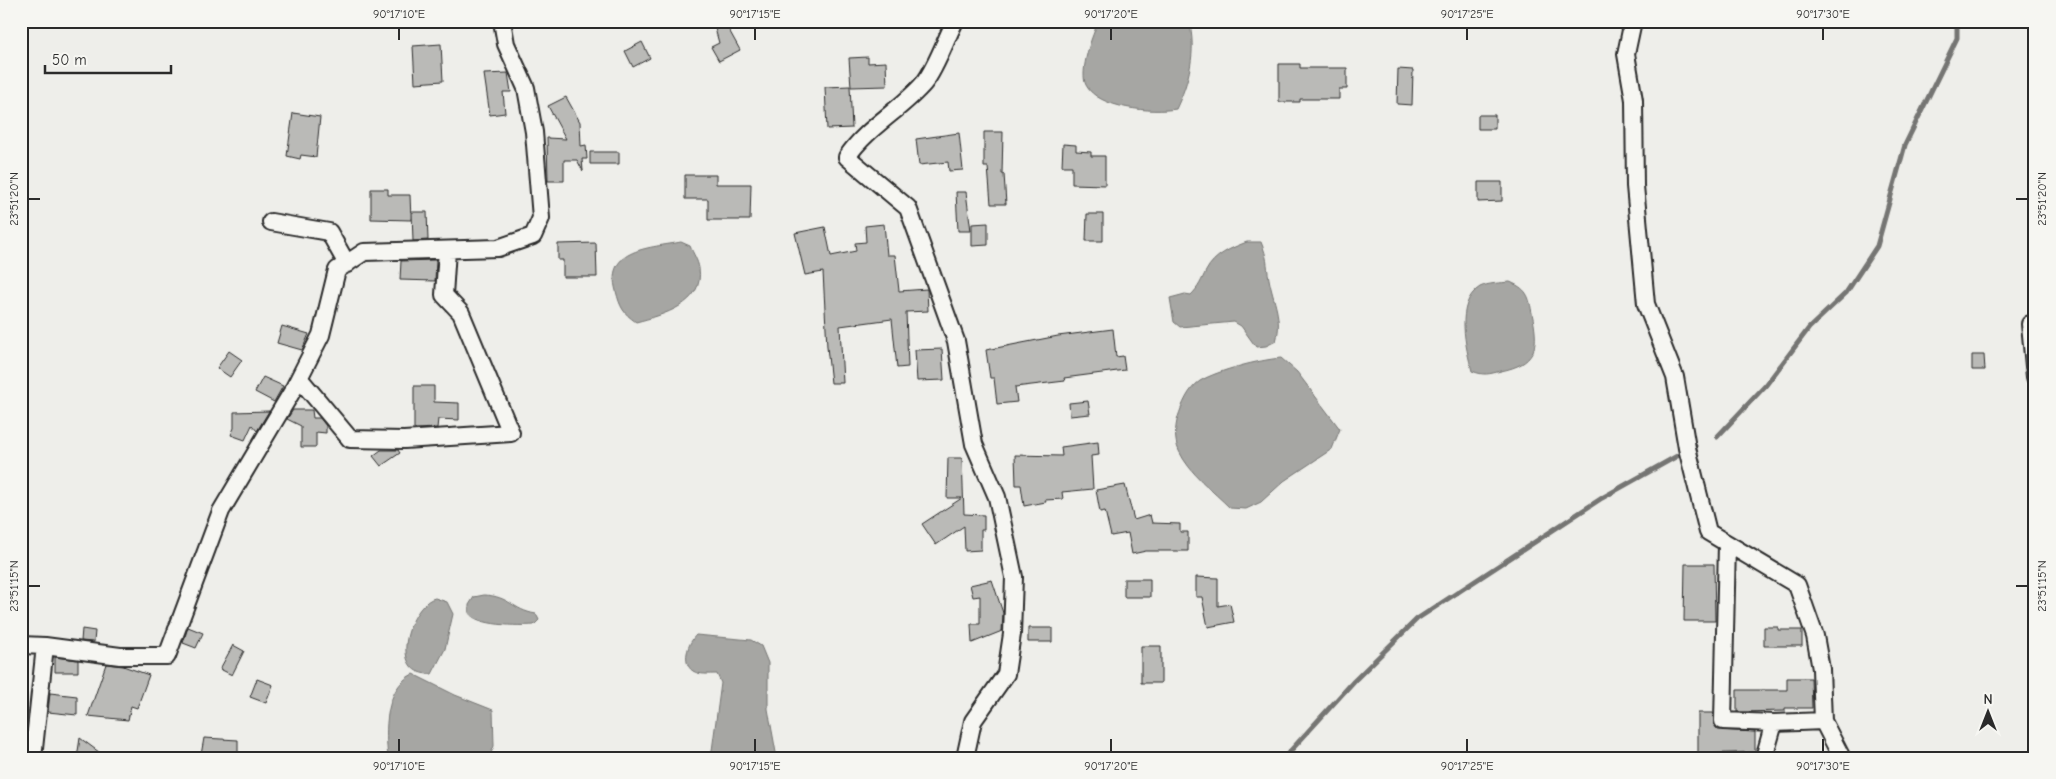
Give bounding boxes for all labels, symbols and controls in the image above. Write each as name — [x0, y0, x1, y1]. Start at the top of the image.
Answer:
text: 90°17'10"E — [373, 7, 425, 21]
text: 90°17'15"E — [729, 7, 781, 21]
text: 90°17'20"E — [1084, 7, 1138, 21]
text: 90°17'25"E — [1441, 7, 1493, 21]
text: 90°17'30"E — [1796, 7, 1850, 21]
scale bar — [45, 42, 171, 74]
text: 50 m — [52, 51, 87, 69]
text: 23°51'20"N — [7, 172, 21, 226]
text: 23°51'20"N — [2035, 172, 2049, 226]
text: 23°51'15"N — [7, 560, 21, 612]
text: 23°51'15"N — [2035, 560, 2049, 612]
north arrow — [1964, 686, 2014, 736]
text: N — [1983, 691, 1993, 708]
text: 90°17'10"E — [373, 759, 425, 773]
text: 90°17'15"E — [729, 759, 781, 773]
text: 90°17'20"E — [1084, 759, 1138, 773]
text: 90°17'25"E — [1441, 759, 1493, 773]
text: 90°17'30"E — [1796, 759, 1850, 773]

